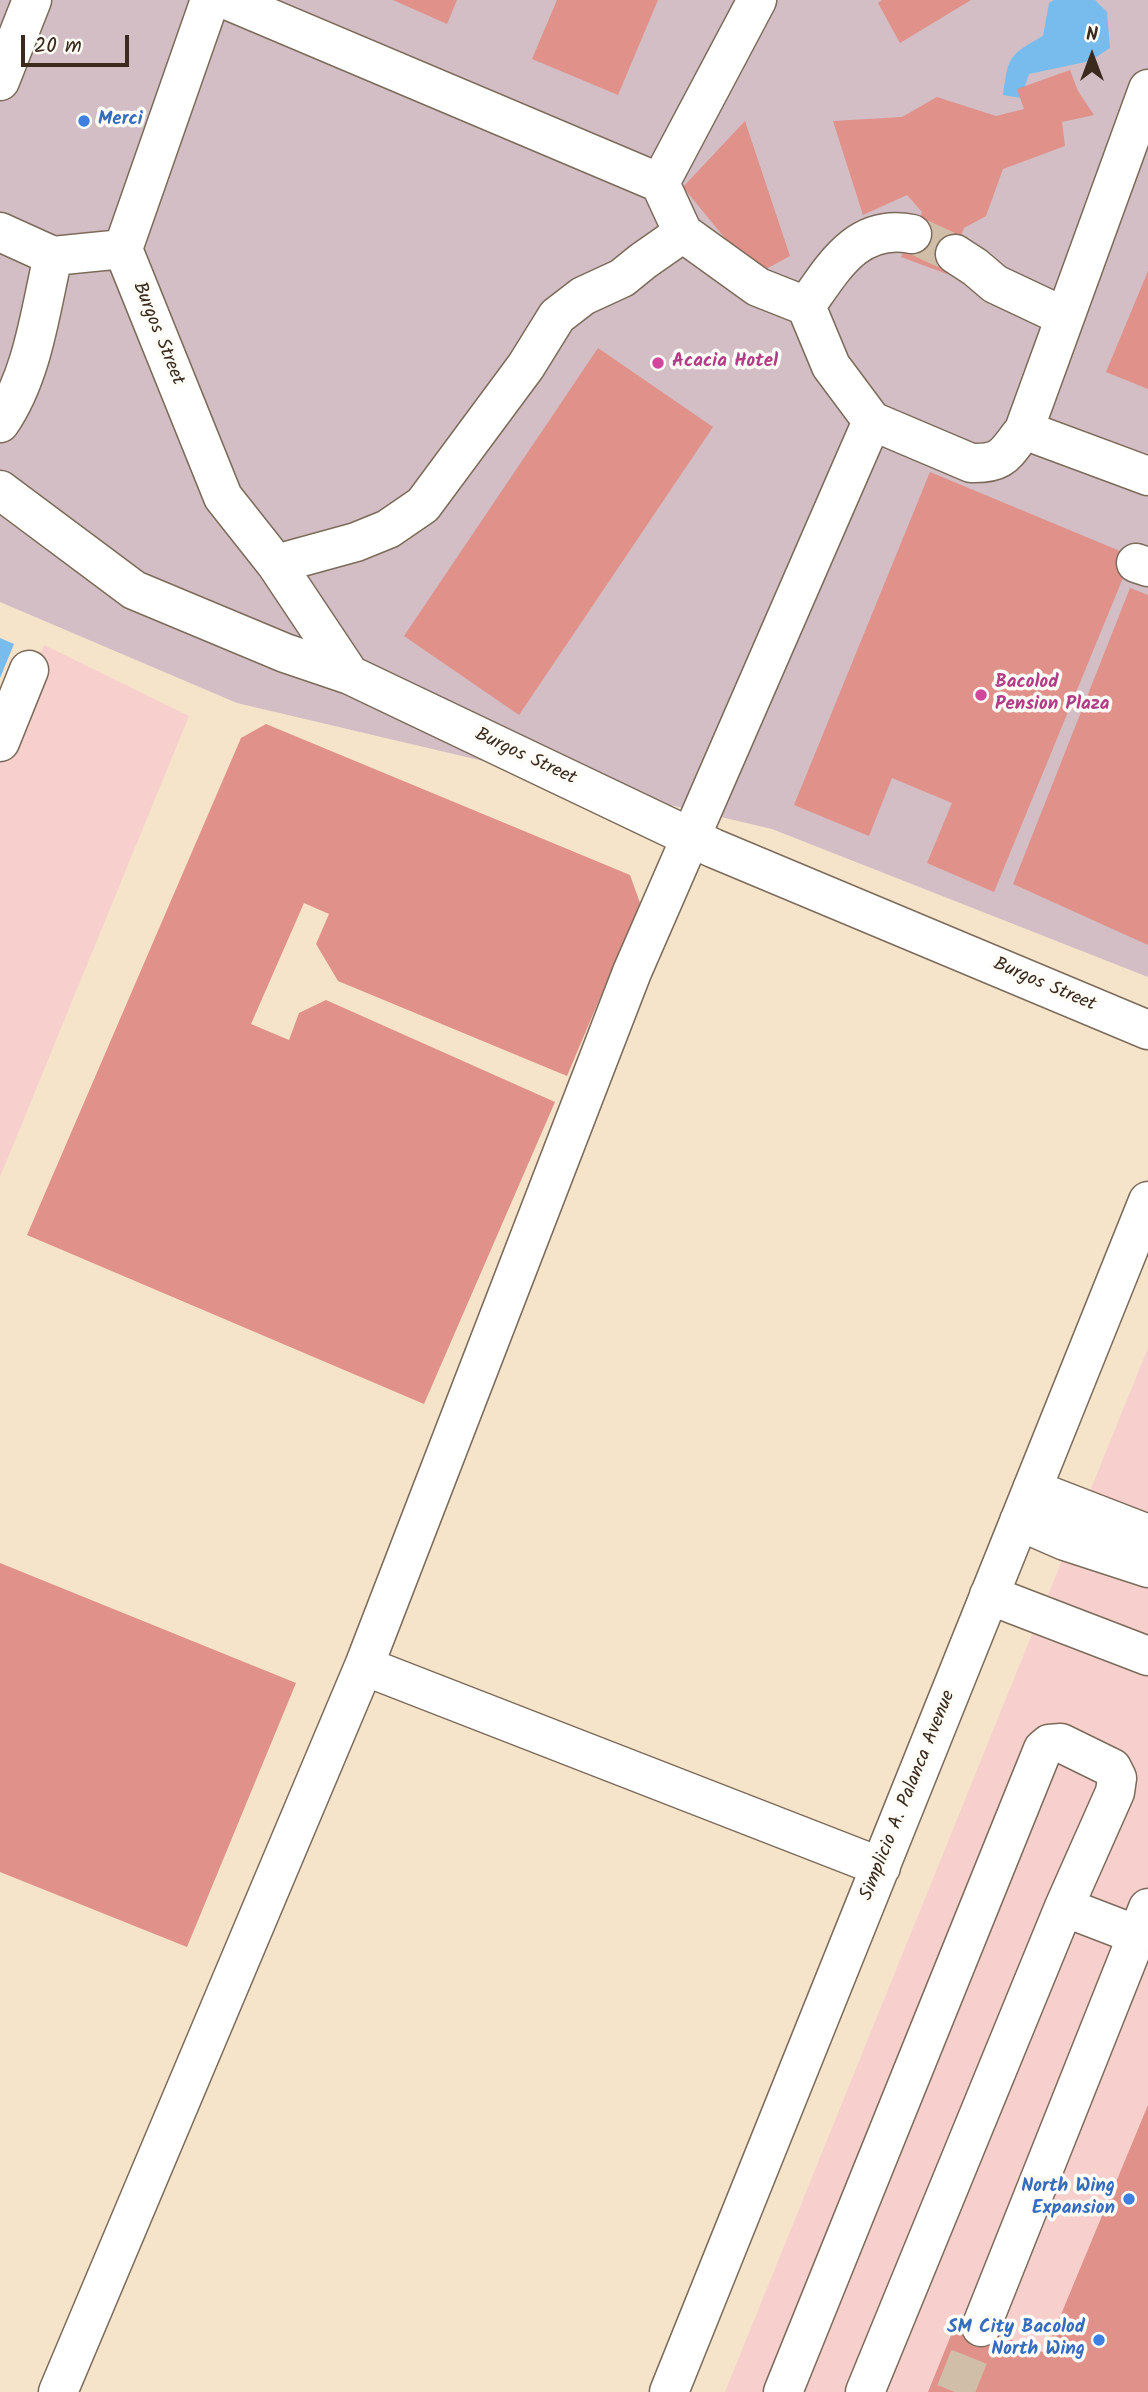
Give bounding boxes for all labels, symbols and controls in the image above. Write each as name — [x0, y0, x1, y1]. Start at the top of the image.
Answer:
text: N — [1086, 20, 1098, 50]
scale bar — [24, 21, 133, 65]
north arrow — [1057, 21, 1127, 91]
text: 20 m — [34, 30, 82, 63]
place label: Merci — [98, 110, 143, 132]
marker: Merci — [76, 113, 92, 129]
street label: Burgos Street — [126, 279, 188, 389]
place label: Acacia Hotel — [672, 352, 778, 374]
marker: Acacia Hotel — [650, 355, 666, 371]
place label: Bacolod Pension Plaza — [995, 673, 1110, 717]
marker: Bacolod Pension Plaza — [973, 687, 989, 703]
street label: Burgos Street — [471, 725, 579, 791]
street label: Burgos Street — [989, 954, 1099, 1018]
street label: Simplicio A. Palanca Avenue — [856, 1688, 962, 1904]
place label: North Wing Expansion — [1021, 2177, 1115, 2221]
marker: North Wing Expansion — [1121, 2191, 1137, 2207]
place label: SM City Bacolod North Wing — [947, 2318, 1085, 2362]
marker: SM City Bacolod North Wing — [1091, 2332, 1107, 2348]

